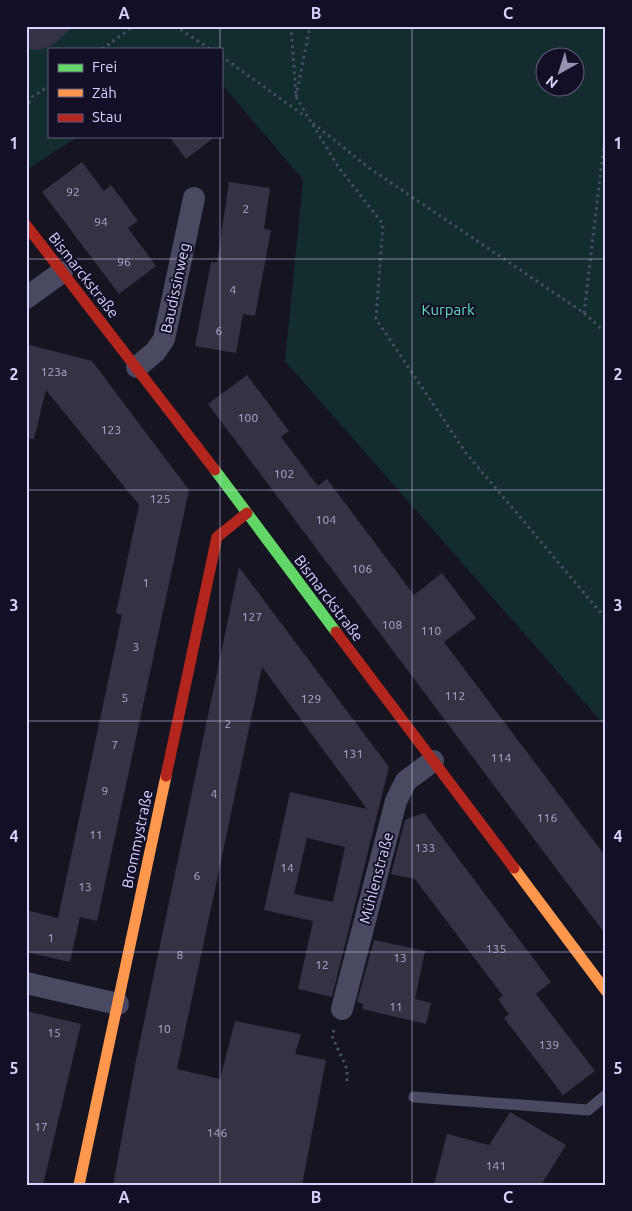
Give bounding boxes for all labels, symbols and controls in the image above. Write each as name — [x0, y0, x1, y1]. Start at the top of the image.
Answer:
text: A — [118, 4, 130, 22]
text: B — [311, 4, 321, 22]
text: C — [503, 4, 513, 22]
legend — [48, 48, 222, 138]
north arrow — [534, 48, 584, 98]
text: Frei — [92, 58, 117, 75]
text: N — [543, 73, 561, 92]
text: Zäh — [92, 84, 117, 101]
text: Stau — [92, 108, 122, 125]
text: 1 — [9, 134, 19, 152]
text: 1 — [613, 134, 623, 152]
house number: 92 — [66, 185, 80, 198]
house number: 2 — [243, 202, 249, 215]
house number: 94 — [94, 215, 108, 228]
street label: Bismarckstraße — [45, 229, 123, 321]
street label: Baudissinweg — [157, 241, 193, 335]
house number: 96 — [117, 255, 131, 268]
house number: 4 — [230, 283, 237, 296]
park label: Kurpark — [421, 301, 475, 318]
house number: 6 — [216, 324, 223, 337]
text: 2 — [9, 365, 19, 383]
house number: 123a — [41, 365, 67, 378]
text: 2 — [613, 365, 623, 383]
house number: 100 — [238, 411, 258, 424]
house number: 123 — [101, 423, 121, 436]
house number: 102 — [274, 467, 294, 480]
house number: 125 — [150, 492, 170, 505]
house number: 104 — [316, 513, 336, 526]
street label: Bismarckstraße — [291, 551, 367, 645]
house number: 106 — [352, 562, 372, 575]
house number: 1 — [143, 576, 149, 589]
text: 3 — [9, 596, 19, 614]
text: 3 — [613, 596, 623, 614]
house number: 127 — [242, 610, 262, 623]
house number: 108 — [382, 618, 402, 631]
house number: 110 — [421, 624, 441, 637]
house number: 3 — [133, 640, 139, 653]
house number: 112 — [445, 689, 465, 702]
house number: 5 — [122, 691, 128, 704]
house number: 129 — [301, 692, 321, 705]
house number: 2 — [225, 717, 231, 730]
house number: 7 — [112, 738, 118, 751]
house number: 131 — [343, 747, 363, 760]
house number: 114 — [491, 751, 511, 764]
house number: 9 — [102, 784, 108, 797]
house number: 4 — [211, 787, 218, 800]
street label: Brommystraße — [118, 788, 156, 890]
house number: 116 — [537, 811, 557, 824]
text: 4 — [9, 827, 19, 845]
text: 4 — [613, 827, 623, 845]
house number: 11 — [89, 828, 103, 841]
street label: Mühlenstraße — [356, 830, 396, 926]
house number: 133 — [415, 841, 435, 854]
house number: 14 — [280, 861, 294, 874]
house number: 6 — [194, 869, 201, 882]
house number: 13 — [78, 880, 92, 893]
house number: 1 — [48, 931, 54, 944]
house number: 135 — [486, 942, 506, 955]
house number: 8 — [177, 948, 184, 961]
house number: 13 — [393, 951, 407, 964]
house number: 12 — [315, 958, 329, 971]
house number: 11 — [389, 1000, 403, 1013]
house number: 10 — [157, 1022, 171, 1035]
house number: 15 — [47, 1026, 61, 1039]
house number: 139 — [539, 1038, 559, 1051]
text: 5 — [9, 1059, 19, 1077]
text: 5 — [613, 1059, 623, 1077]
house number: 17 — [34, 1120, 48, 1133]
house number: 146 — [207, 1126, 227, 1139]
house number: 141 — [486, 1159, 506, 1172]
text: A — [118, 1188, 130, 1206]
text: B — [311, 1188, 321, 1206]
text: C — [503, 1188, 513, 1206]

